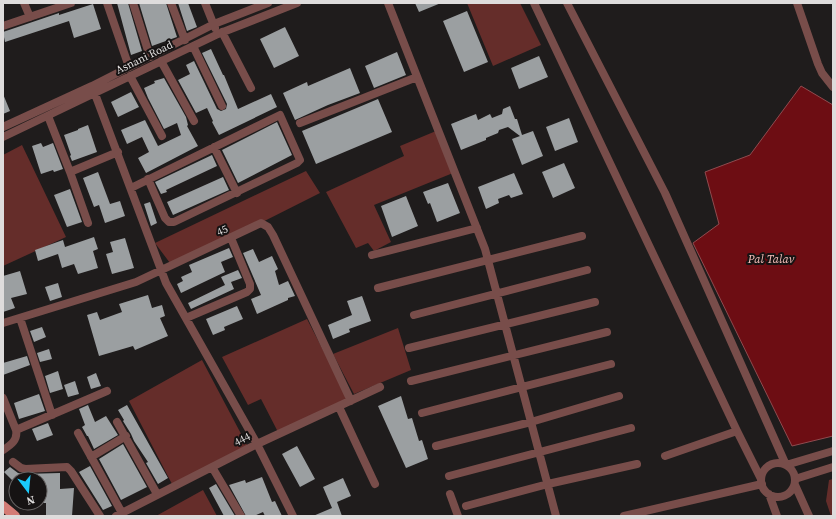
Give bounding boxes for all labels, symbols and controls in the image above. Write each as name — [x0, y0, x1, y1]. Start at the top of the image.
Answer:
street label: Asnani Road — [113, 37, 176, 78]
street label: 45 — [214, 221, 231, 240]
water label: Pal Talav — [747, 251, 794, 267]
street label: 444 — [231, 429, 253, 450]
north arrow — [8, 471, 48, 511]
text: N — [25, 492, 37, 508]

